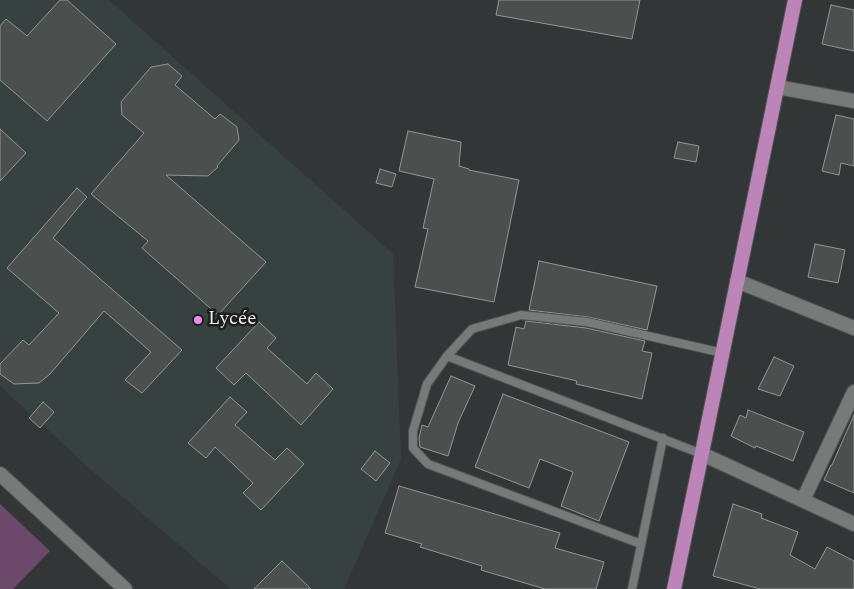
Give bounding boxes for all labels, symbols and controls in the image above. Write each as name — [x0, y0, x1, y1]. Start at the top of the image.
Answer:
place label: Lycée — [208, 309, 256, 331]
marker: Lycée — [192, 314, 204, 326]

